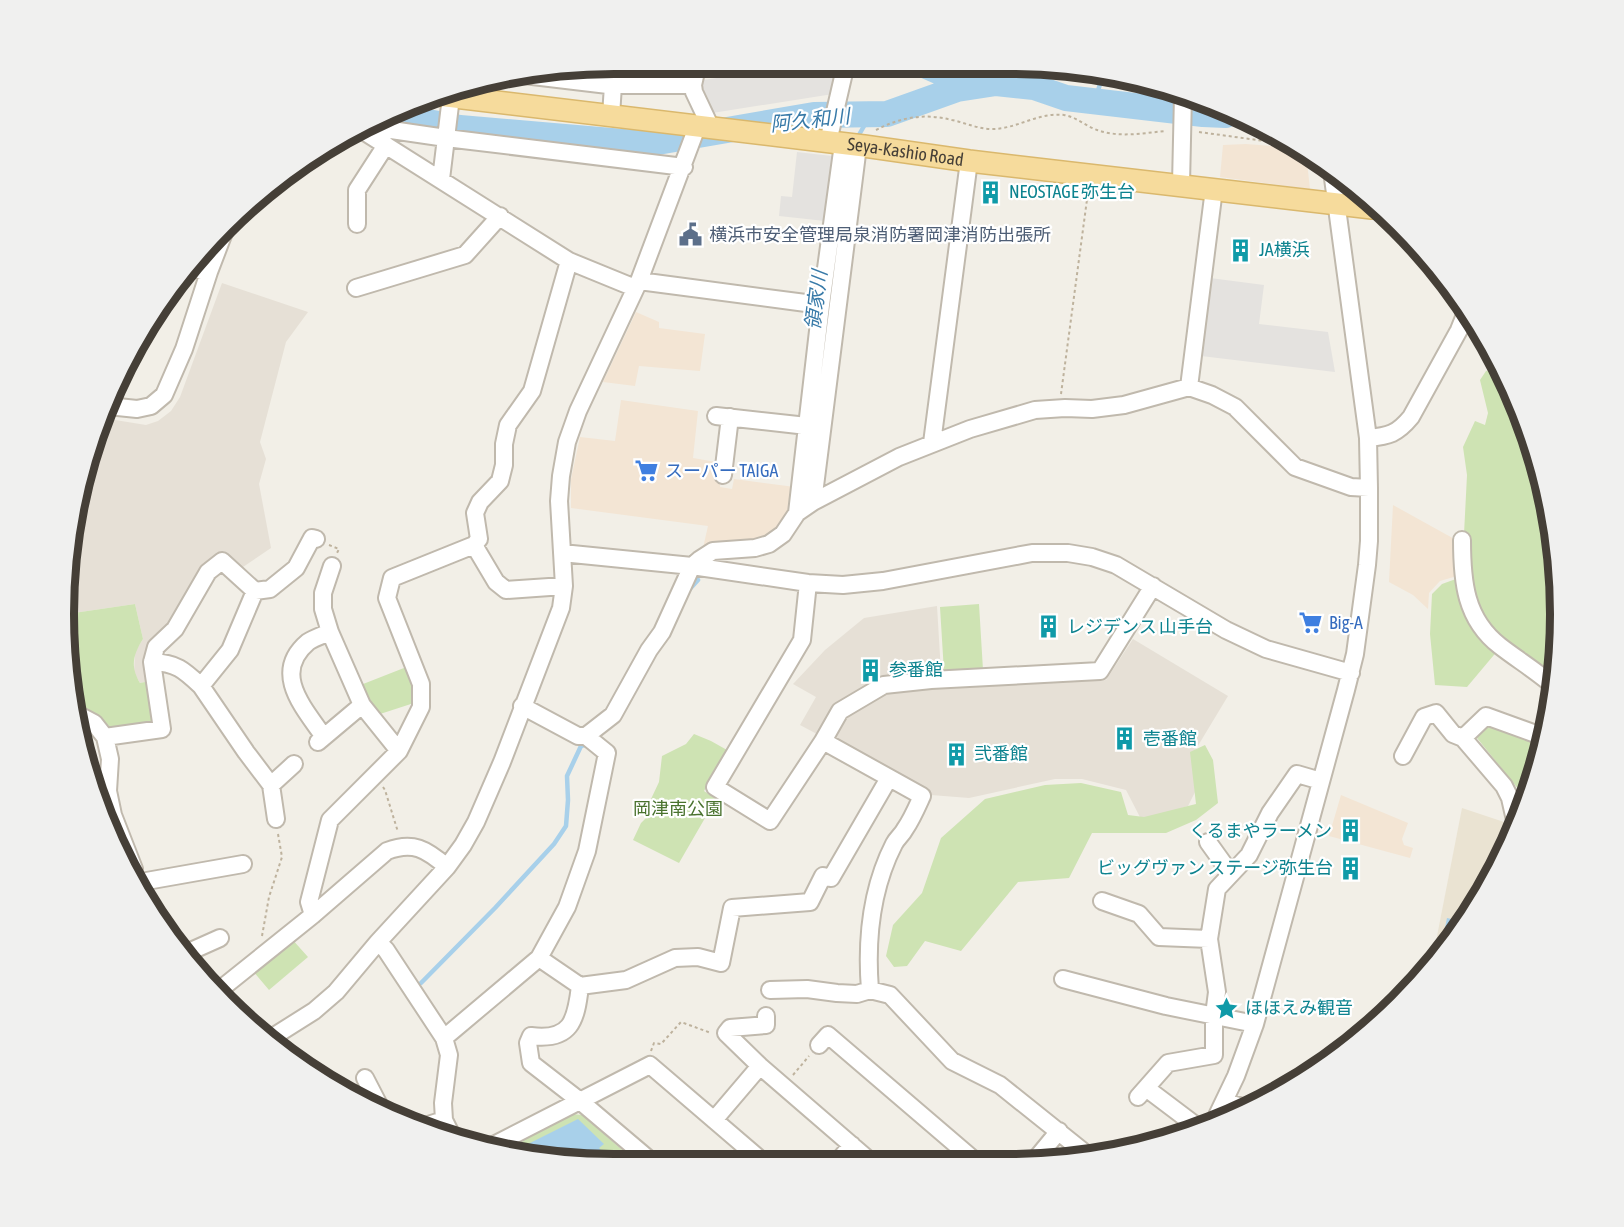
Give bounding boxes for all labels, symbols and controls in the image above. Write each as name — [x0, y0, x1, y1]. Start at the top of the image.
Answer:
water label: 阿久和川 — [769, 104, 853, 135]
street label: Seya-Kashio Road — [846, 133, 965, 170]
building icon: NEOSTAGE 弥生台 — [978, 179, 1004, 205]
place label: NEOSTAGE 弥生台 — [1009, 181, 1135, 202]
public building icon: 横浜市安全管理局泉消防署岡津消防出張所 — [678, 222, 704, 248]
place label: 横浜市安全管理局泉消防署岡津消防出張所 — [709, 224, 1051, 245]
building icon: JA横浜 — [1228, 237, 1254, 263]
place label: JA横浜 — [1259, 239, 1310, 260]
water label: 領家川 — [800, 267, 831, 331]
supermarket icon: スーパー TAIGA — [634, 458, 660, 484]
place label: スーパー TAIGA — [665, 460, 778, 481]
supermarket icon: Big-A — [1298, 610, 1324, 636]
place label: Big-A — [1329, 612, 1363, 633]
building icon: レジデンス 山手台 — [1036, 614, 1062, 640]
place label: レジデンス 山手台 — [1067, 616, 1213, 637]
building icon: 参番館 — [858, 657, 884, 683]
place label: 参番館 — [889, 659, 943, 680]
building icon: 壱番館 — [1112, 726, 1138, 752]
place label: 壱番館 — [1143, 728, 1197, 749]
building icon: 弐番館 — [943, 741, 969, 767]
place label: 弐番館 — [974, 743, 1028, 764]
park label: 岡津南公園 — [633, 798, 723, 819]
building icon: くるまやラーメン — [1337, 818, 1363, 844]
place label: くるまやラーメン — [1189, 820, 1332, 841]
building icon: ビッグヴァン ステージ弥生台 — [1338, 855, 1364, 881]
place label: ビッグヴァン ステージ弥生台 — [1097, 857, 1333, 878]
place icon: ほほえみ観音 — [1214, 995, 1240, 1021]
place label: ほほえみ観音 — [1245, 997, 1353, 1018]

